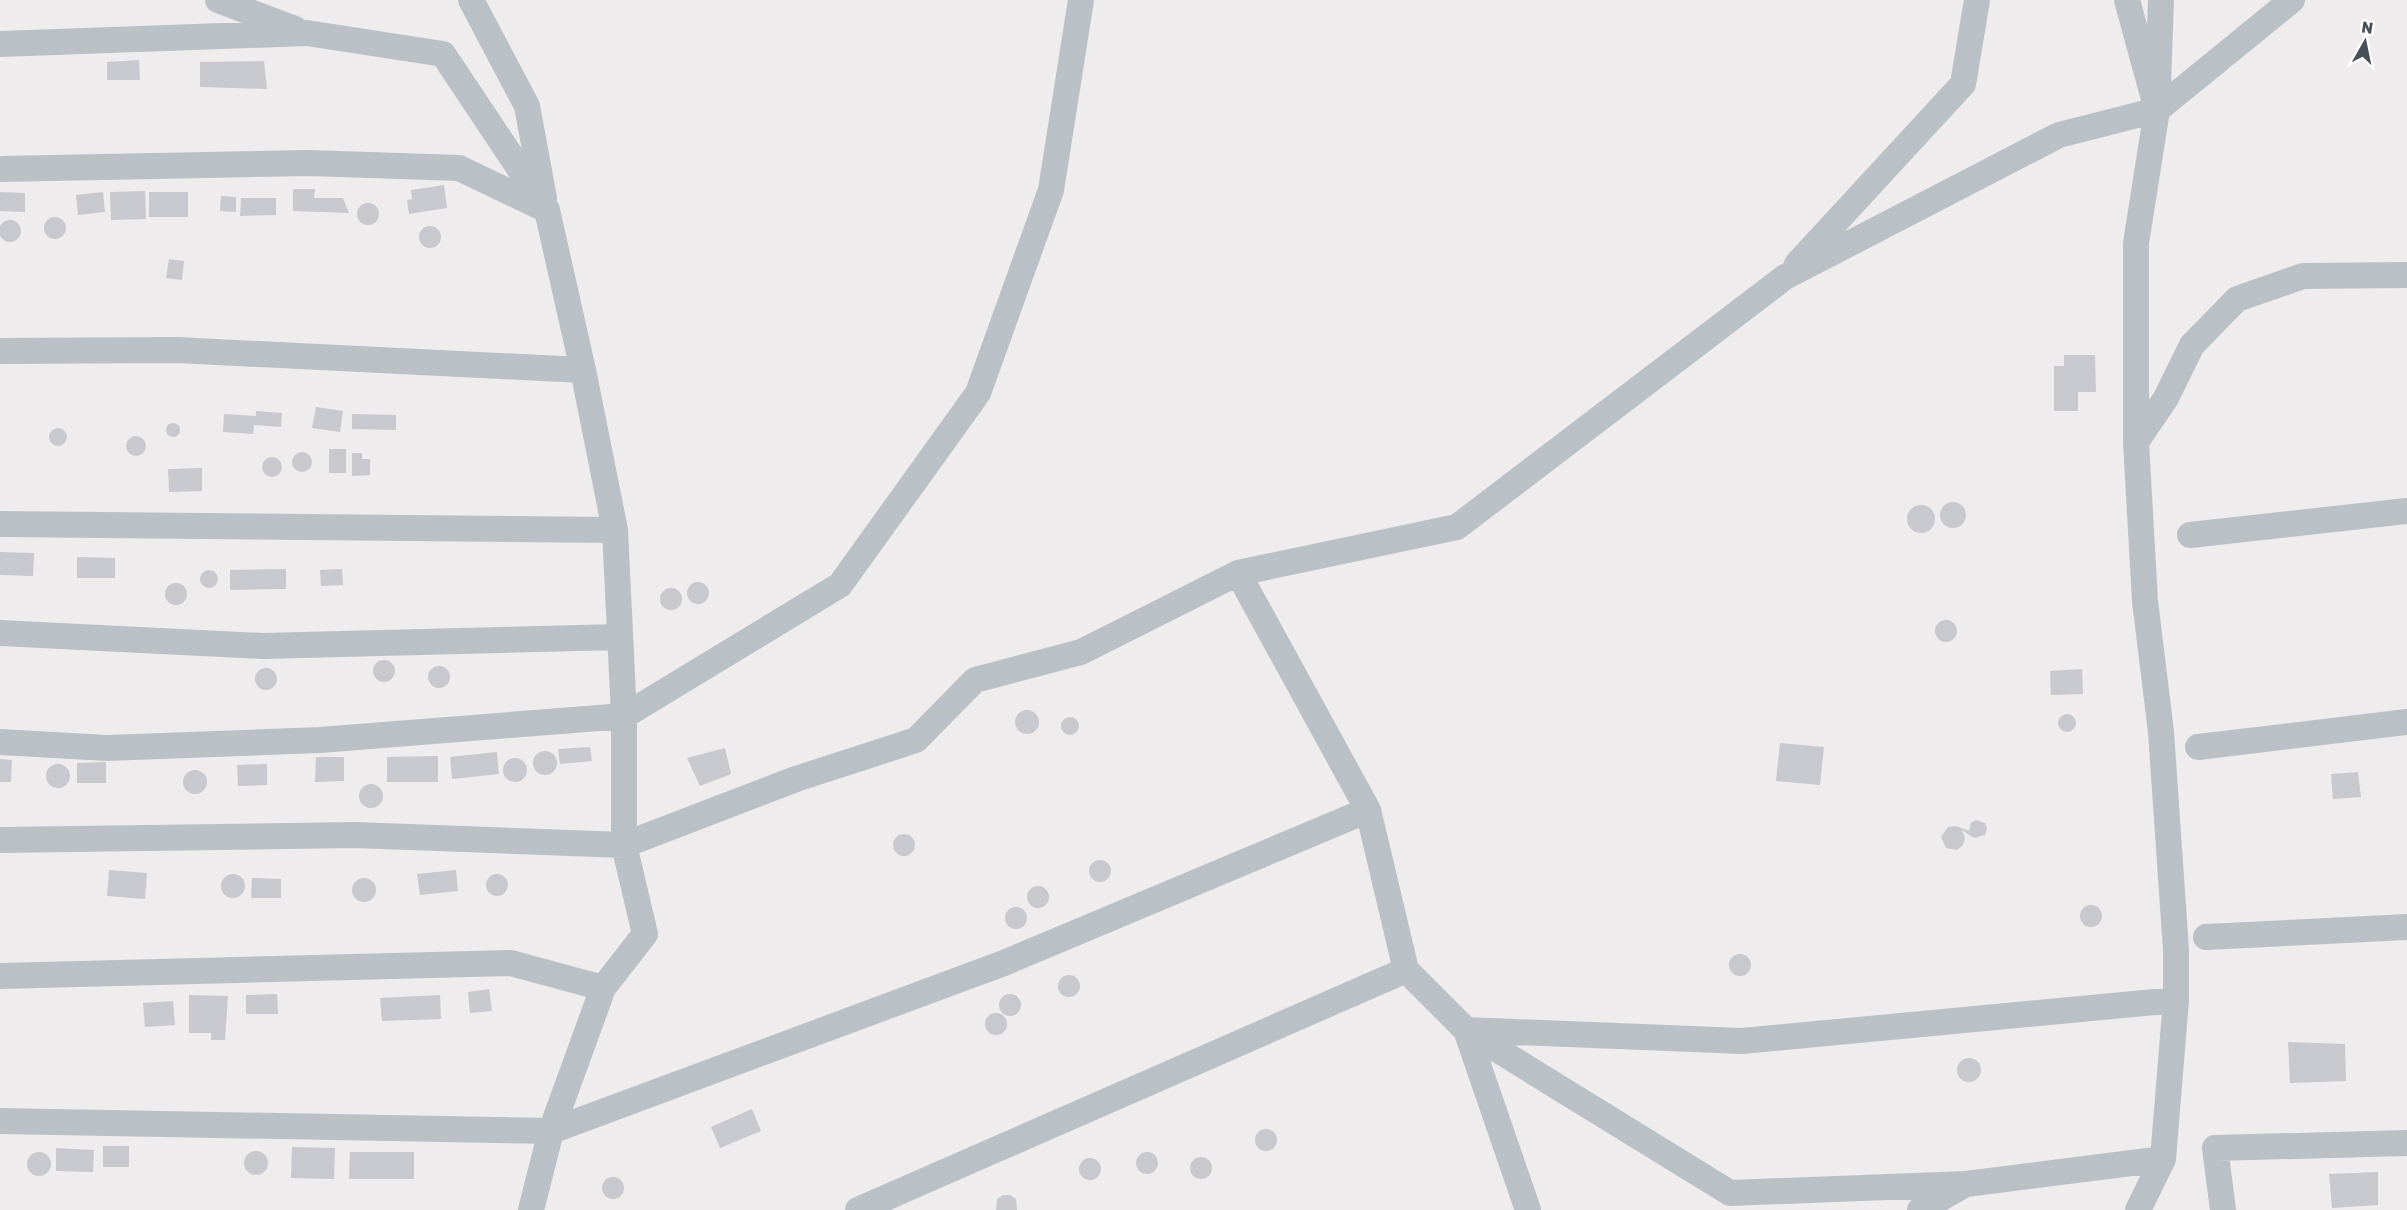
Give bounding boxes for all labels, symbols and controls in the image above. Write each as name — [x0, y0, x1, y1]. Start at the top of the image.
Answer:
north arrow — [2335, 12, 2395, 72]
text: N — [2360, 17, 2374, 38]

